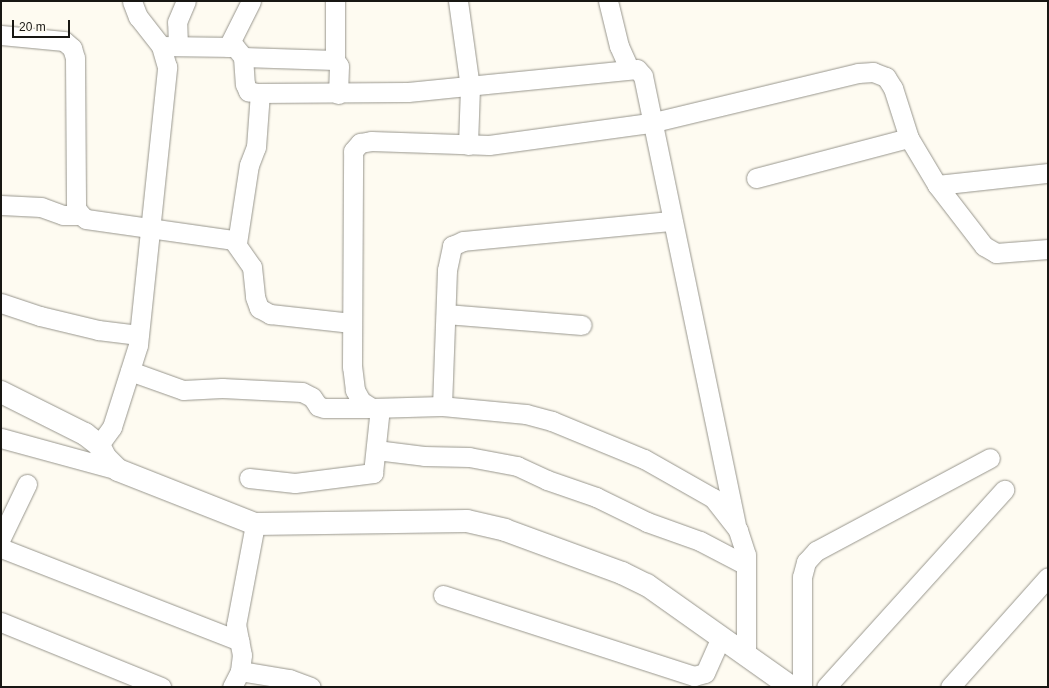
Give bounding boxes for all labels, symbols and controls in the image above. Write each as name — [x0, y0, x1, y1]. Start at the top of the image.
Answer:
scale bar — [14, 12, 72, 38]
text: 20 m — [19, 20, 46, 34]

